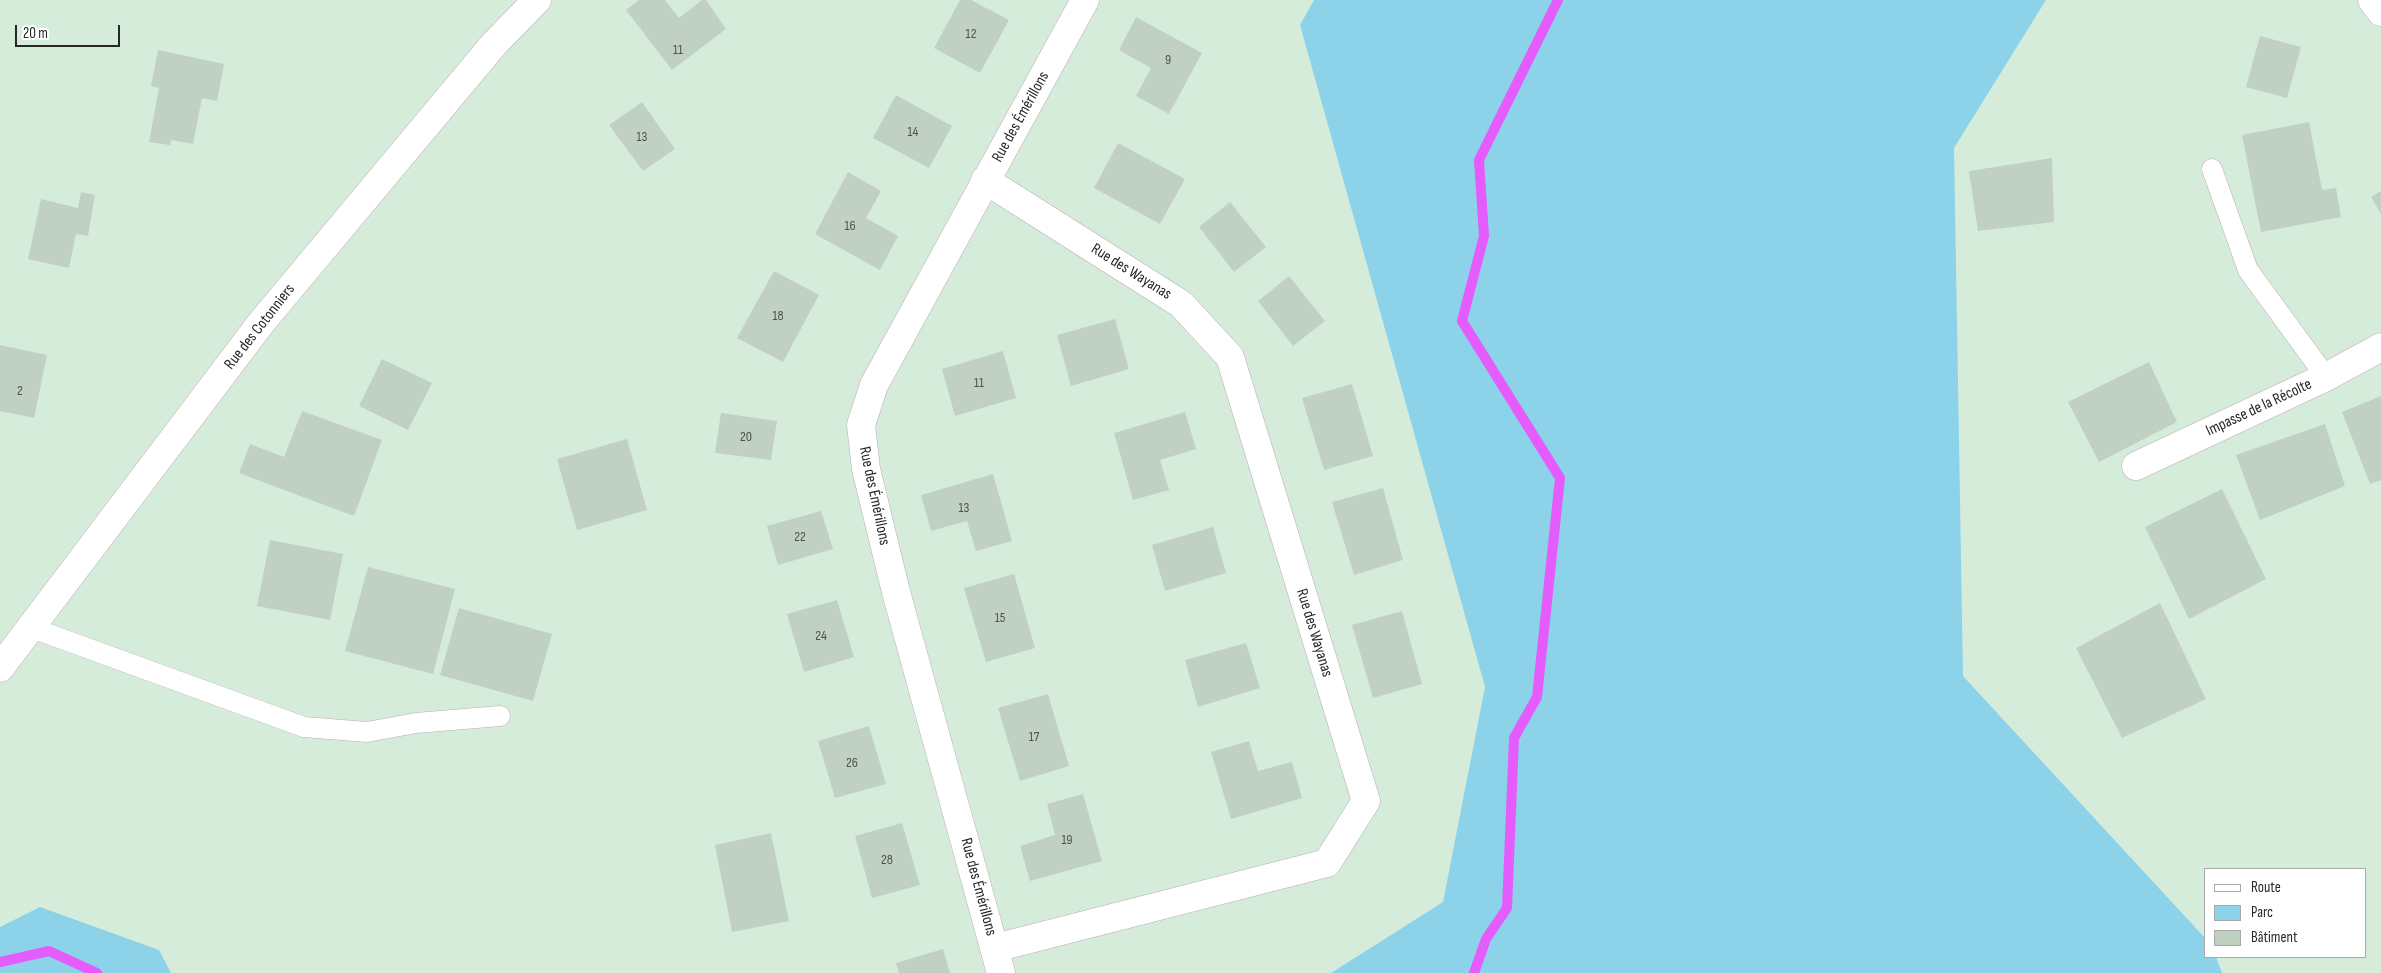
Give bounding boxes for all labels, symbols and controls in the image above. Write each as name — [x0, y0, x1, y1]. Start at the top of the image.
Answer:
scale bar — [18, 15, 122, 47]
text: 20 m — [23, 24, 48, 43]
house number: 12 — [966, 26, 976, 42]
house number: 11 — [673, 42, 683, 58]
house number: 9 — [1165, 52, 1171, 68]
street label: Rue des Émérillons — [988, 68, 1054, 166]
house number: 14 — [908, 124, 918, 140]
house number: 13 — [637, 129, 647, 145]
house number: 16 — [844, 218, 856, 234]
street label: Rue des Wayanas — [1087, 240, 1175, 304]
street label: Rue des Cotonniers — [221, 280, 299, 374]
house number: 18 — [772, 308, 784, 324]
house number: 11 — [974, 375, 984, 391]
street label: Impasse de la Récolte — [2203, 375, 2315, 441]
house number: 2 — [17, 383, 23, 399]
house number: 20 — [740, 429, 752, 445]
street label: Rue des Émérillons — [854, 445, 894, 547]
house number: 13 — [959, 500, 969, 516]
house number: 22 — [794, 529, 806, 545]
street label: Rue des Wayanas — [1291, 587, 1337, 679]
house number: 15 — [995, 610, 1005, 626]
house number: 24 — [815, 628, 827, 644]
house number: 17 — [1029, 729, 1039, 745]
house number: 26 — [846, 755, 858, 771]
house number: 19 — [1061, 832, 1073, 848]
street label: Rue des Émérillons — [956, 836, 1000, 938]
house number: 28 — [881, 852, 893, 868]
legend — [2204, 868, 2366, 958]
text: Route — [2251, 878, 2281, 897]
text: Parc — [2251, 903, 2273, 922]
text: Bâtiment — [2251, 928, 2298, 947]

